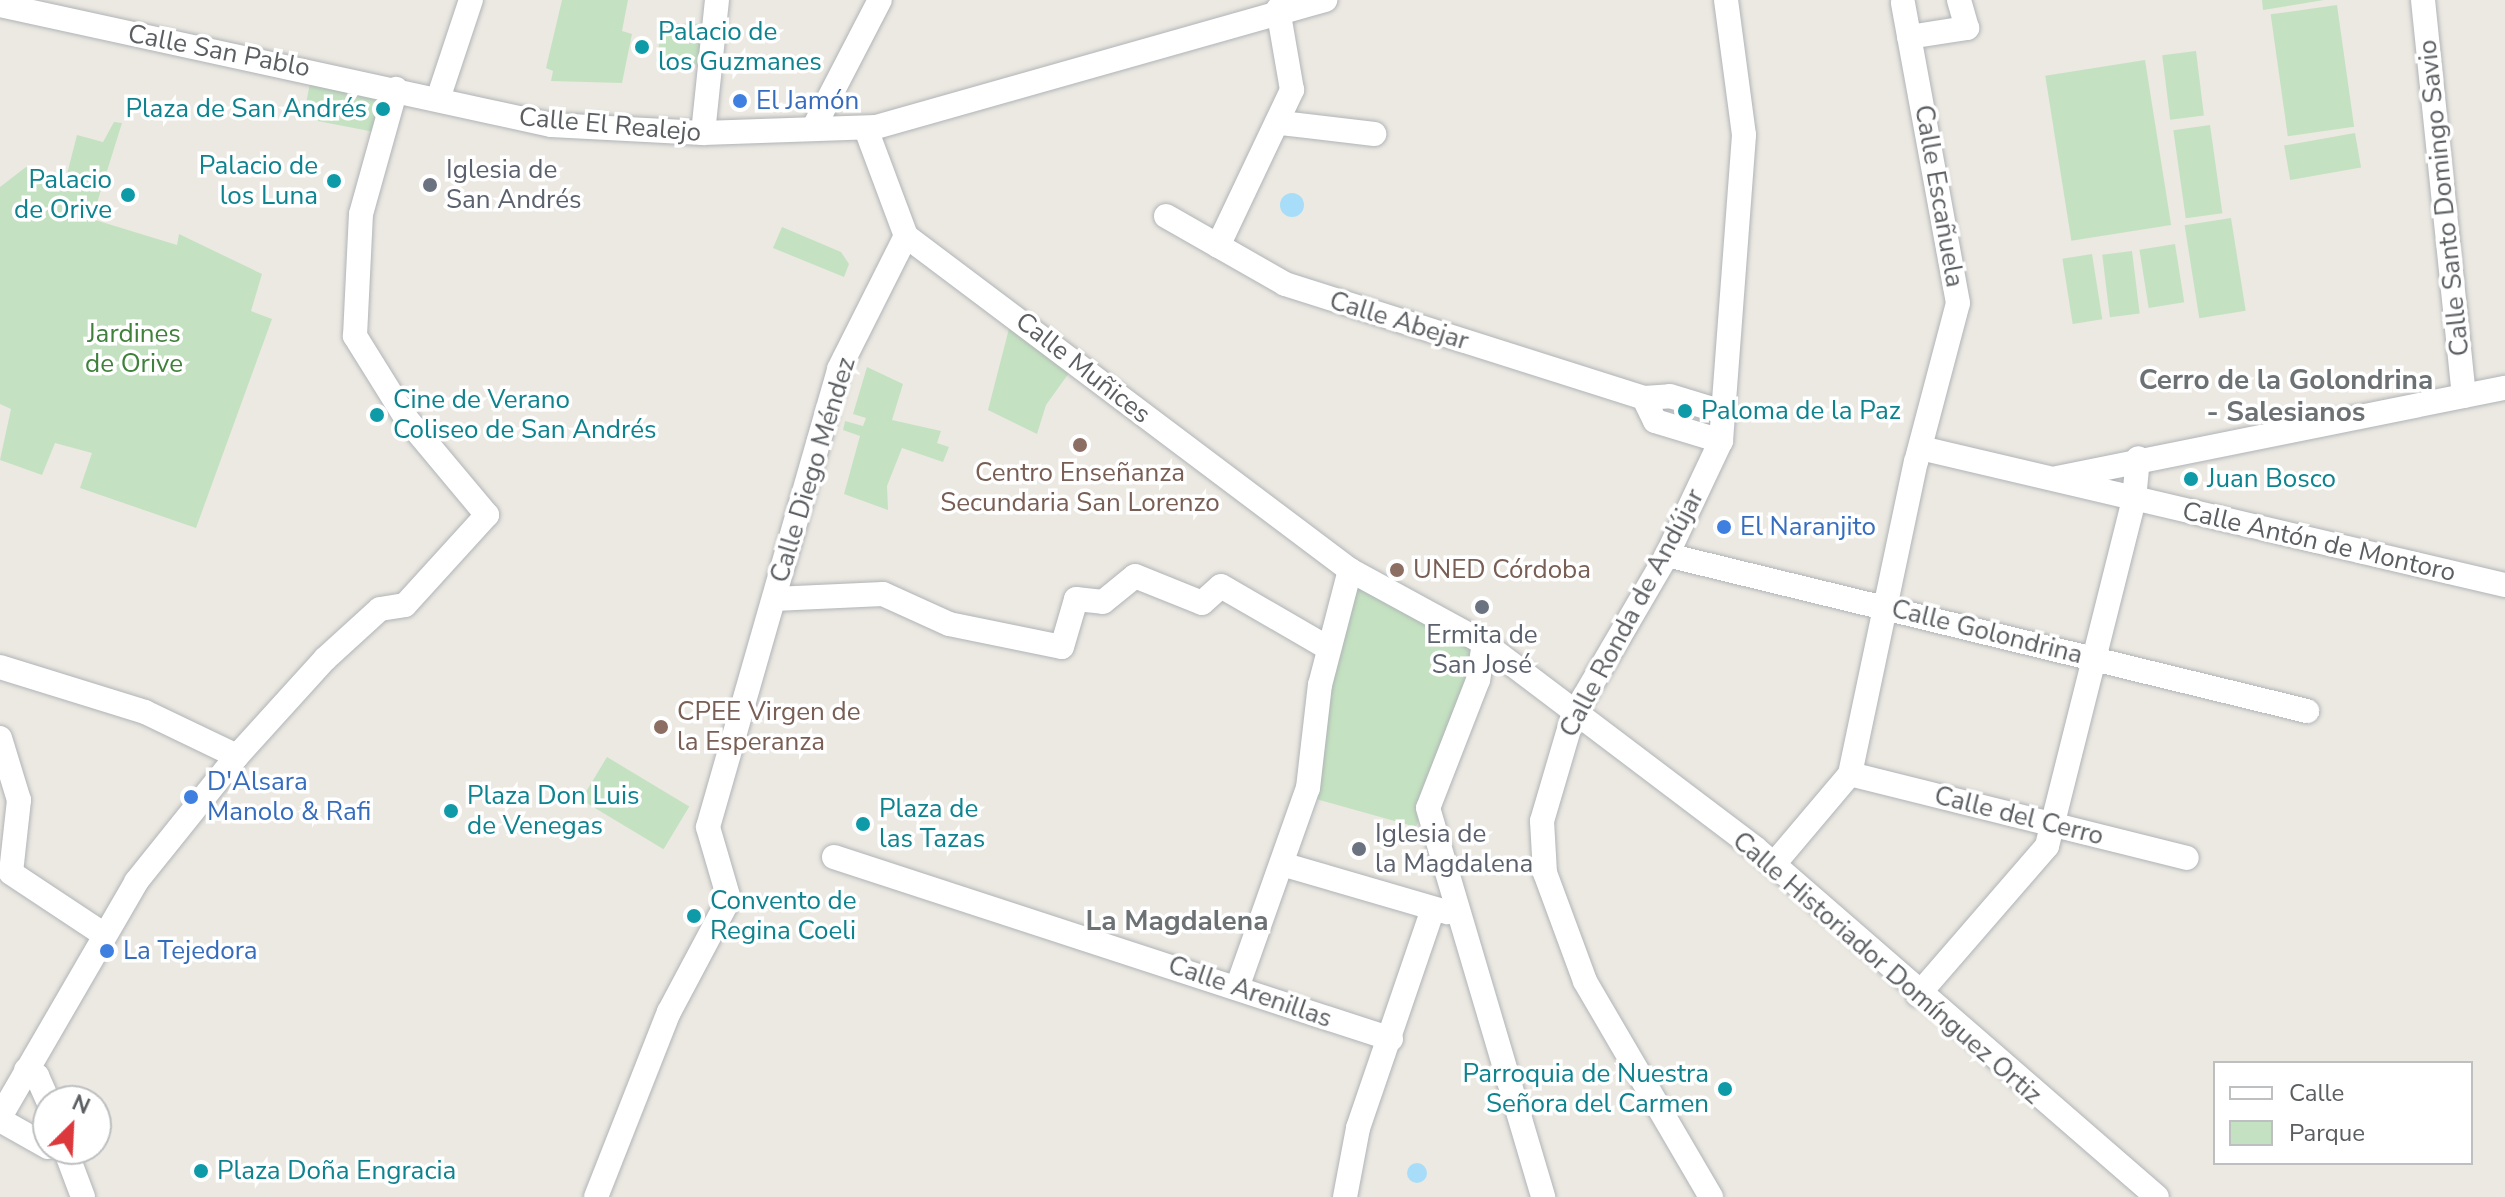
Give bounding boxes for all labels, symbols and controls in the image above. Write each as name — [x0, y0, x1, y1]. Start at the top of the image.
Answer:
place label: Palacio de los Guzmanes — [658, 16, 822, 78]
street label: Calle San Pablo — [125, 18, 313, 84]
marker: Palacio de los Guzmanes — [633, 38, 651, 56]
street label: Calle Santo Domingo Savio — [2412, 38, 2476, 358]
place label: El Jamón — [756, 85, 859, 117]
marker: El Jamón — [731, 92, 749, 110]
place label: Plaza de San Andrés — [125, 93, 367, 125]
marker: Plaza de San Andrés — [374, 100, 392, 118]
street label: Calle El Realejo — [518, 101, 702, 149]
street label: Calle Escañuela — [1908, 102, 1970, 290]
place label: Palacio de los Luna — [199, 150, 318, 212]
place label: Iglesia de San Andrés — [446, 154, 582, 216]
place label: Palacio de Orive — [14, 164, 112, 226]
marker: Palacio de los Luna — [325, 172, 343, 190]
marker: Iglesia de San Andrés — [421, 176, 439, 194]
marker: Palacio de Orive — [119, 186, 137, 204]
street label: Calle Abejar — [1326, 285, 1472, 357]
street label: Calle Muñices — [1009, 306, 1157, 430]
park label: Jardines de Orive — [85, 318, 183, 380]
street label: Calle Diego Méndez — [764, 354, 862, 586]
district label: Cerro de la Golondrina - Salesianos — [2139, 363, 2433, 429]
place label: Cine de Verano Coliseo de San Andrés — [393, 384, 656, 446]
place label: Paloma de la Paz — [1701, 395, 1901, 427]
marker: Paloma de la Paz — [1676, 402, 1694, 420]
marker: Cine de Verano Coliseo de San Andrés — [368, 406, 386, 424]
marker: Centro Enseñanza Secundaria San Lorenzo — [1071, 436, 1089, 454]
place label: Centro Enseñanza Secundaria San Lorenzo — [940, 457, 1220, 518]
place label: Juan Bosco — [2207, 463, 2336, 495]
marker: Juan Bosco — [2182, 470, 2200, 488]
street label: Calle Ronda de Andújar — [1553, 483, 1711, 743]
street label: Calle Antón de Montoro — [2179, 495, 2459, 589]
place label: El Naranjito — [1740, 511, 1876, 543]
marker: El Naranjito — [1715, 518, 1733, 536]
place label: UNED Córdoba — [1413, 554, 1591, 586]
marker: UNED Córdoba — [1388, 561, 1406, 579]
street label: Calle Golondrina — [1888, 593, 2086, 671]
marker: Ermita de San José — [1473, 598, 1491, 616]
place label: Ermita de San José — [1426, 619, 1538, 680]
place label: CPEE Virgen de la Esperanza — [677, 696, 861, 758]
marker: CPEE Virgen de la Esperanza — [652, 718, 670, 736]
place label: D'Alsara Manolo & Rafi — [207, 766, 371, 828]
place label: Plaza Don Luis de Venegas — [467, 780, 639, 842]
street label: Calle del Cerro — [1931, 780, 2107, 852]
marker: D'Alsara Manolo & Rafi — [182, 788, 200, 806]
place label: Plaza de las Tazas — [879, 793, 985, 854]
marker: Plaza Don Luis de Venegas — [442, 802, 460, 820]
marker: Plaza de las Tazas — [854, 815, 872, 833]
place label: Iglesia de la Magdalena — [1375, 818, 1533, 880]
street label: Calle Historiador Domínguez Ortiz — [1726, 825, 2048, 1111]
marker: Iglesia de la Magdalena — [1350, 840, 1368, 858]
place label: Convento de Regina Coeli — [710, 885, 857, 946]
district label: La Magdalena — [1086, 904, 1268, 938]
marker: Convento de Regina Coeli — [685, 907, 703, 925]
place label: La Tejedora — [123, 935, 258, 967]
marker: La Tejedora — [98, 942, 116, 960]
street label: Calle Arenillas — [1164, 949, 1336, 1035]
place label: Parroquia de Nuestra Señora del Carmen — [1462, 1058, 1709, 1120]
legend — [2213, 1061, 2473, 1165]
text: Calle — [2289, 1077, 2344, 1109]
marker: Parroquia de Nuestra Señora del Carmen — [1716, 1080, 1734, 1098]
north arrow — [32, 1085, 112, 1165]
text: N — [67, 1088, 95, 1122]
text: Parque — [2289, 1117, 2365, 1149]
place label: Plaza Doña Engracia — [217, 1155, 456, 1187]
marker: Plaza Doña Engracia — [192, 1162, 210, 1180]

